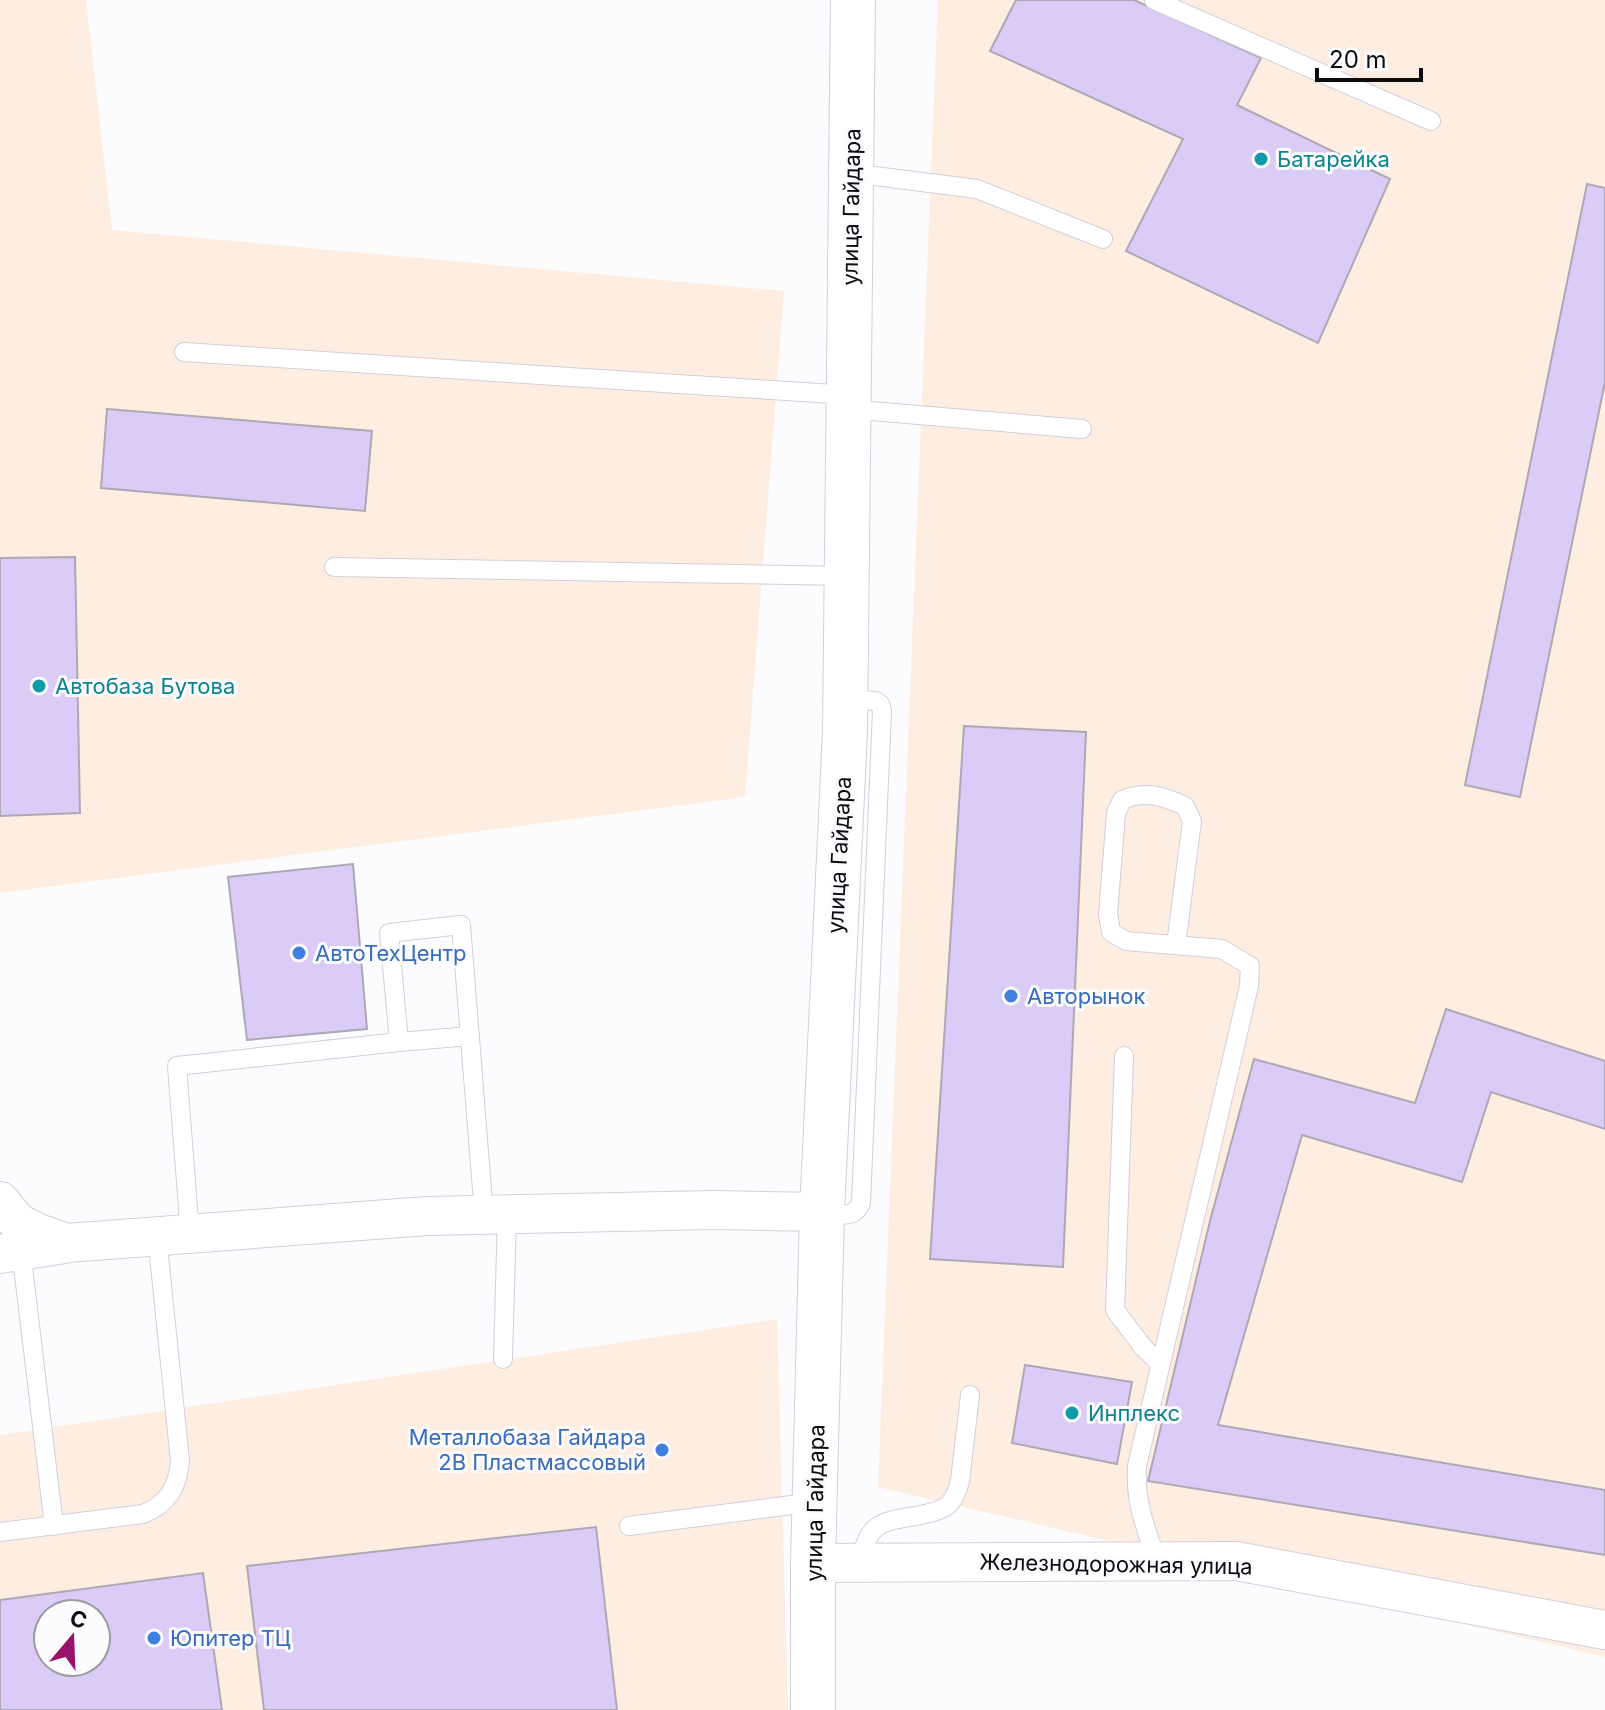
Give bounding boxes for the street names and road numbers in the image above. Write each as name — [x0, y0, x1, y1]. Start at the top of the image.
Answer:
street label: улица Гайдара — [837, 128, 865, 286]
street label: улица Гайдара — [822, 776, 856, 934]
street label: улица Гайдара — [801, 1424, 829, 1582]
street label: Железнодорожная улица — [979, 1549, 1253, 1579]

